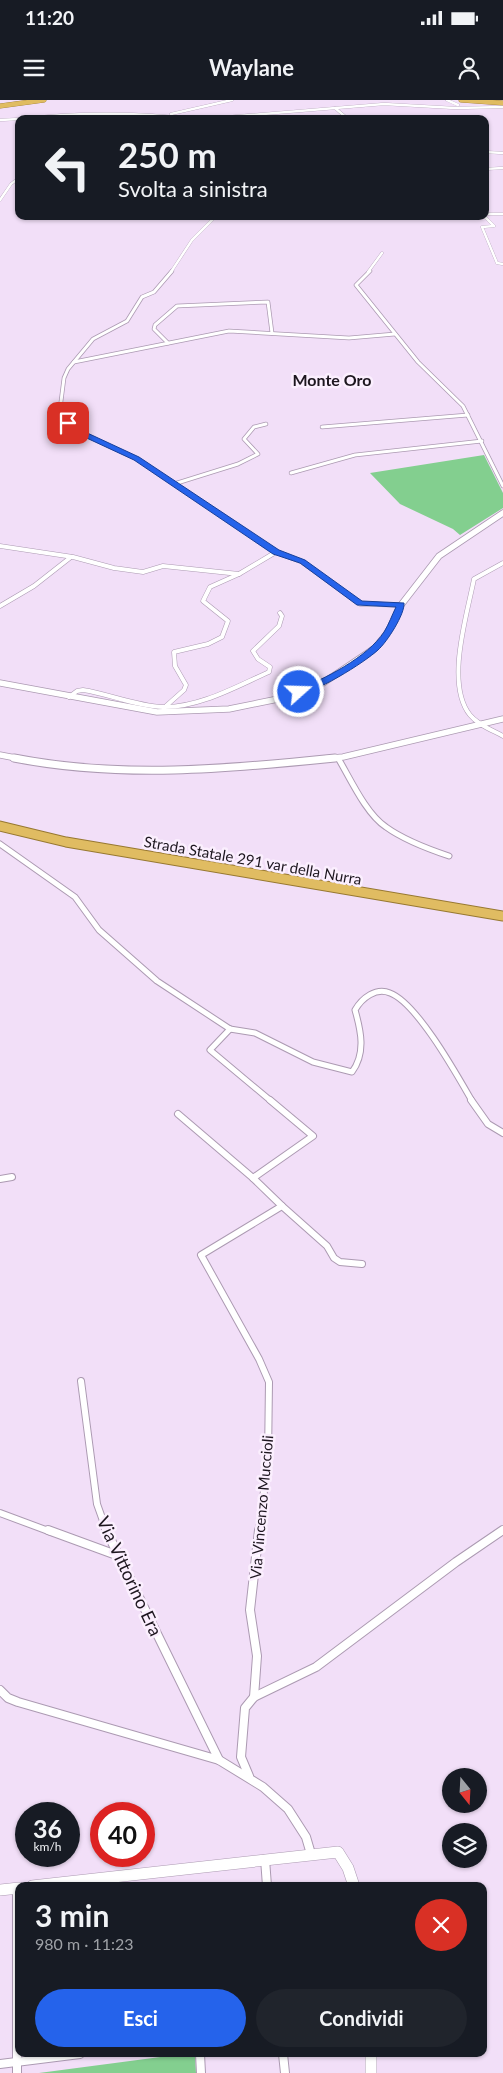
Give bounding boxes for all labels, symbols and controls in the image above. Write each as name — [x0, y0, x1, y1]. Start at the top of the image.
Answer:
text: 11:20 — [25, 6, 74, 29]
icon: menu — [20, 54, 48, 82]
text: Waylane — [209, 54, 294, 81]
icon: person — [455, 54, 483, 82]
text: 250 m — [118, 133, 217, 175]
icon: left — [35, 135, 100, 200]
text: Svolta a sinistra — [118, 175, 268, 202]
district label: Monte Oro — [292, 370, 372, 389]
pin — [47, 402, 89, 444]
icon: arrive — [54, 409, 82, 437]
position arrow — [272, 665, 324, 717]
street label: Strada Statale 291 var della Nurra — [143, 832, 363, 888]
street label: Via Vincenzo Muccioli — [246, 1434, 276, 1580]
street label: Via Vittorino Era — [93, 1513, 167, 1639]
north arrow — [442, 1768, 488, 1812]
map controls — [442, 1768, 487, 1868]
speed limit sign: 40 — [90, 1802, 155, 1867]
text: 36 — [33, 1813, 62, 1843]
button: layers — [442, 1823, 487, 1868]
text: km/h — [33, 1839, 62, 1854]
text: 3 min — [35, 1897, 109, 1933]
button: close — [415, 1899, 467, 1951]
text: 980 m · 11:23 — [35, 1934, 134, 1953]
button: Esci — [35, 1989, 246, 2047]
button: Condividi — [256, 1989, 467, 2047]

